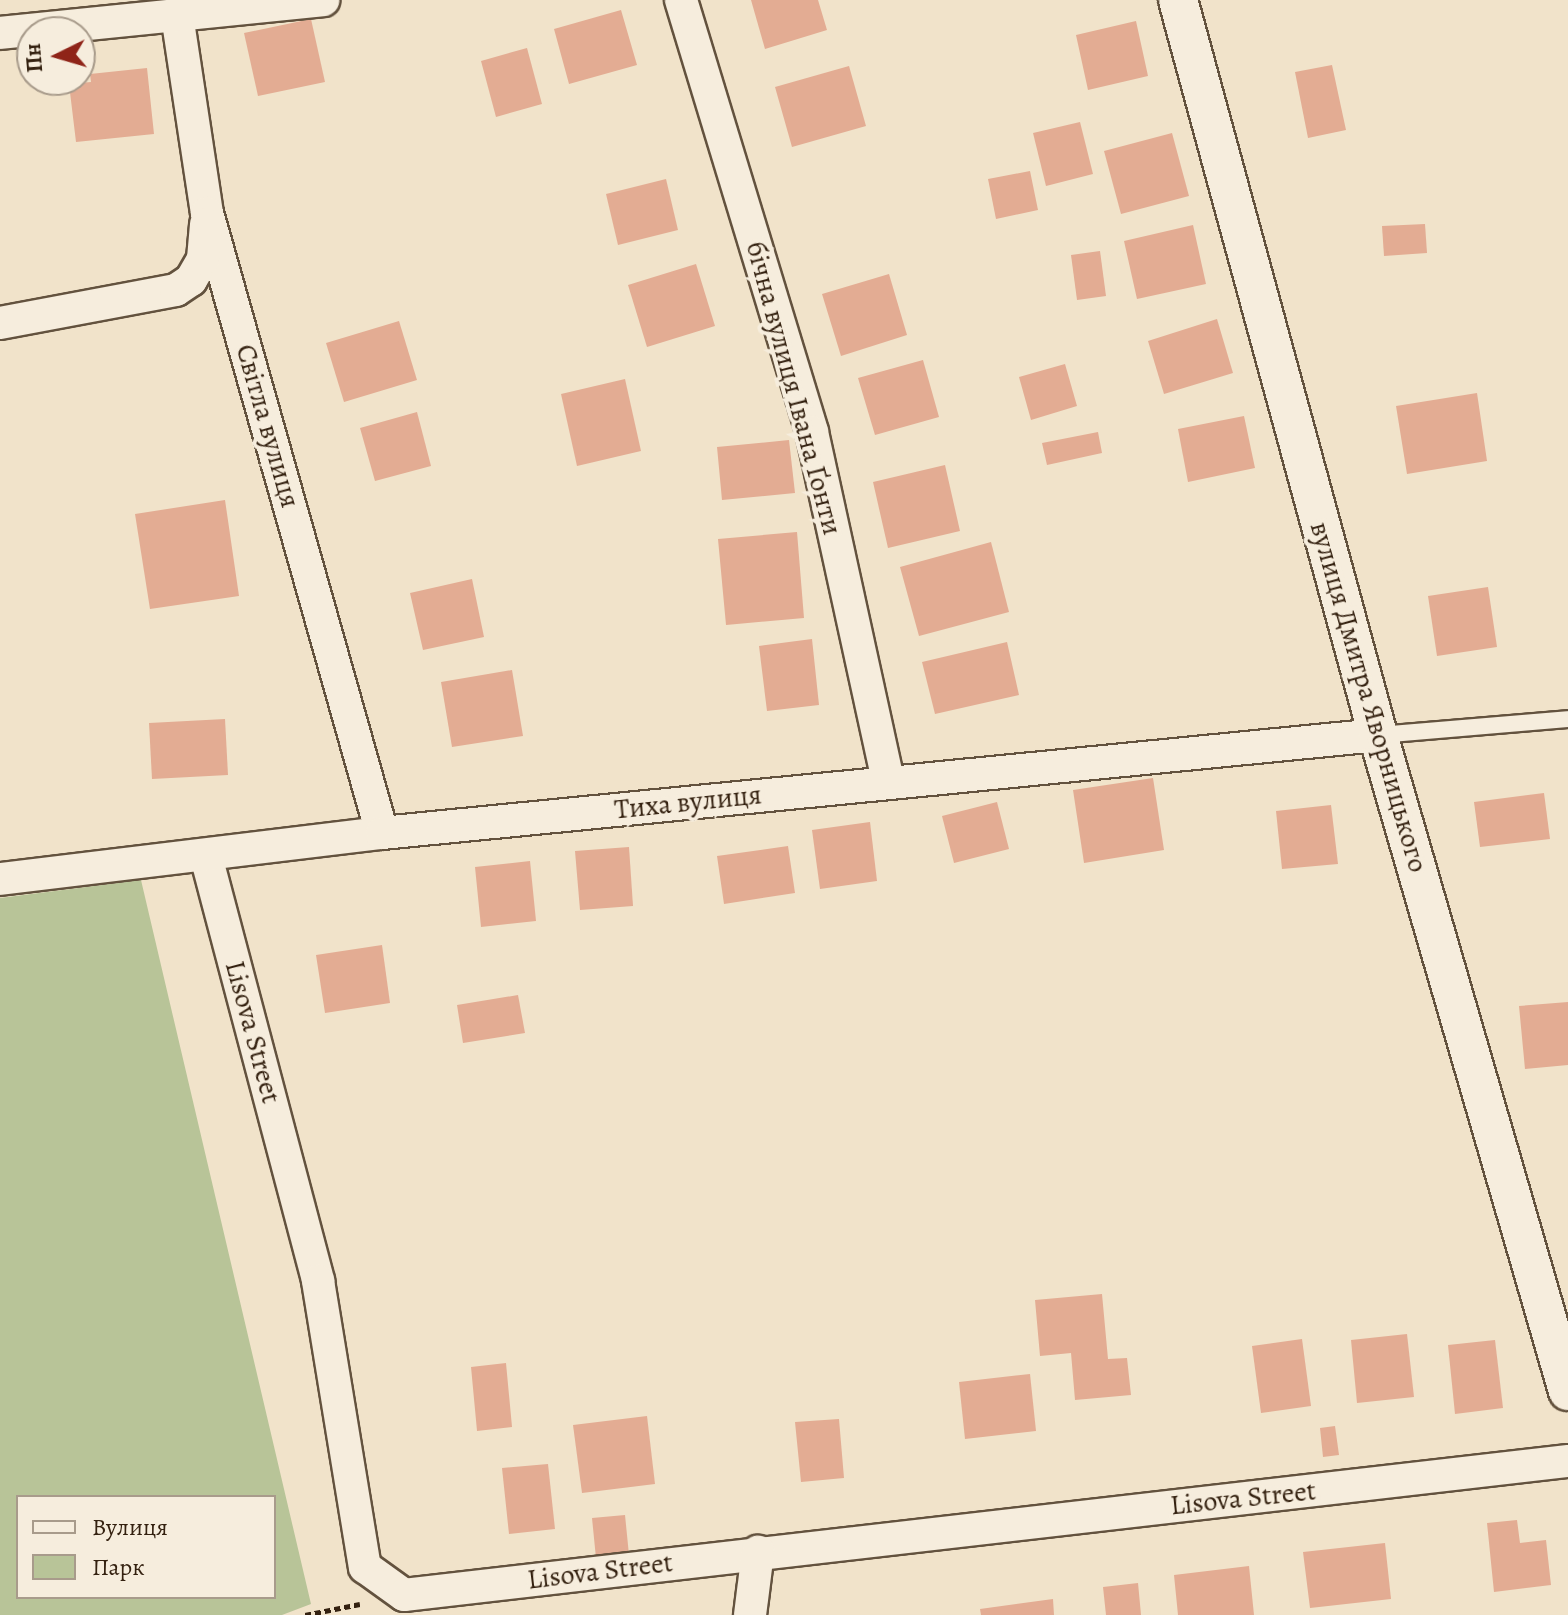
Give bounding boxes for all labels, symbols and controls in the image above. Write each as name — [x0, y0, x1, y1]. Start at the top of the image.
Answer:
north arrow — [16, 16, 96, 96]
text: Пн — [18, 42, 50, 74]
street label: бічна вулиця Івана Ґонти — [739, 237, 849, 539]
street label: Світла вулиця — [229, 340, 307, 512]
street label: вулиця Дмитра Яворницького — [1303, 518, 1435, 876]
street label: Тиха вулиця — [613, 778, 763, 826]
street label: Lisova Street — [218, 957, 288, 1107]
street label: Lisova Street — [1168, 1474, 1318, 1522]
legend — [16, 1495, 276, 1599]
text: Вулиця — [92, 1511, 168, 1543]
street label: Lisova Street — [525, 1545, 675, 1597]
text: Парк — [92, 1551, 145, 1583]

